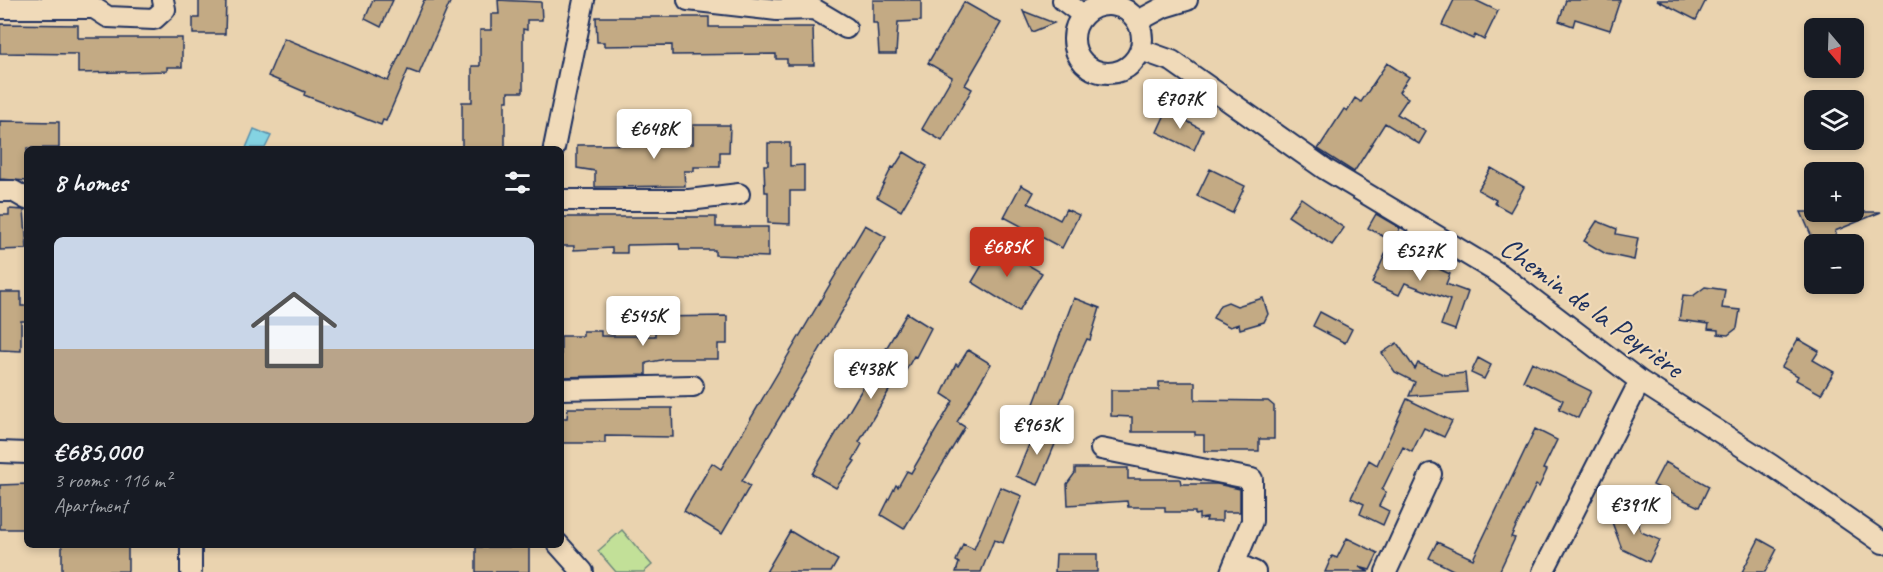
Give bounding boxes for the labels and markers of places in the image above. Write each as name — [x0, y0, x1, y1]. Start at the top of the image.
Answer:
pin: €707K — [1138, 79, 1222, 130]
pin: €648K — [612, 109, 696, 160]
pin: €685K — [965, 227, 1049, 278]
pin: €527K — [1378, 231, 1462, 282]
pin: €545K — [601, 296, 685, 347]
pin: €438K — [829, 349, 913, 400]
pin: €963K — [995, 405, 1079, 456]
pin: €391K — [1592, 485, 1676, 536]

